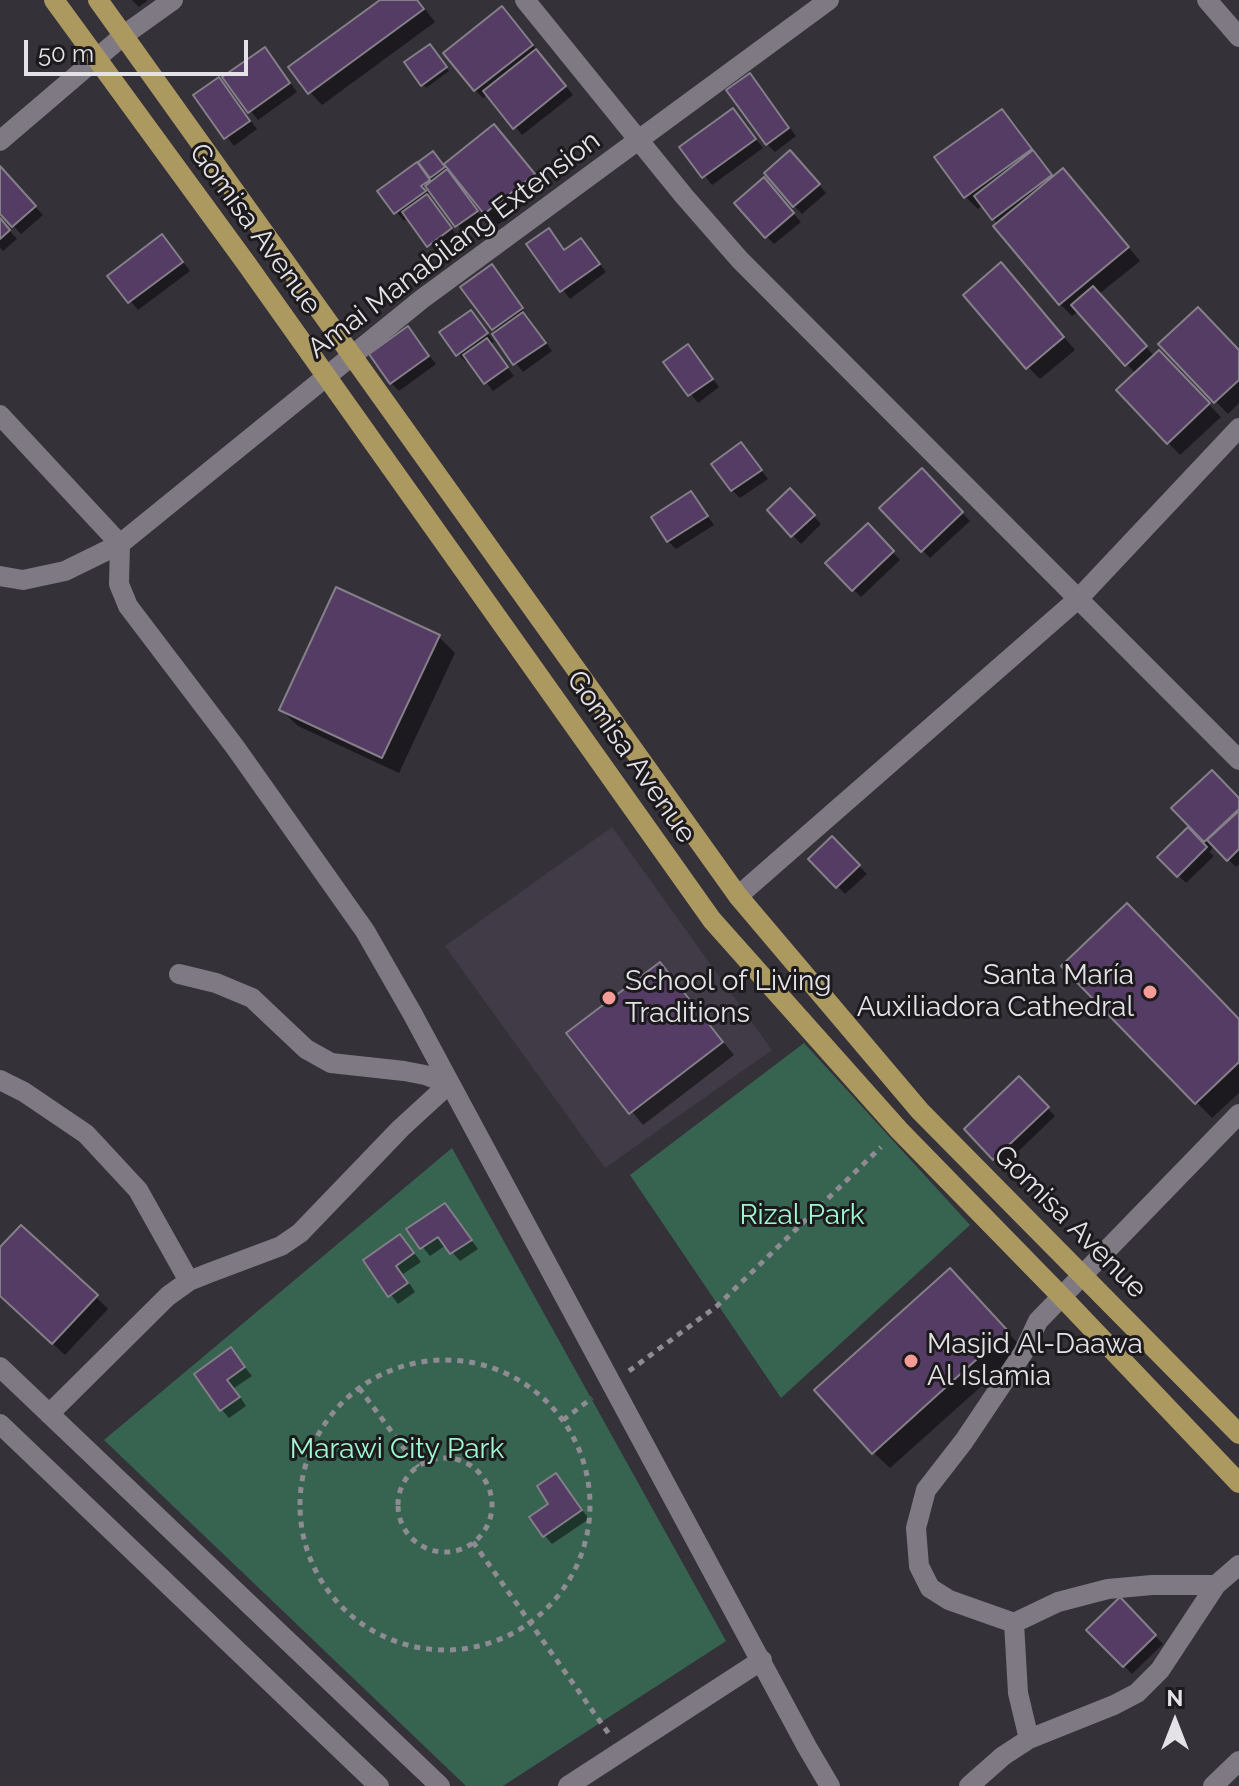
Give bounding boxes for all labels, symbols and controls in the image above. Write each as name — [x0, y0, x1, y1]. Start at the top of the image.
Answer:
scale bar — [28, 24, 252, 74]
text: 50 m — [38, 39, 94, 68]
street label: Amai Manabilang Extension — [301, 124, 607, 366]
street label: Gomisa Avenue — [182, 137, 328, 321]
street label: Gomisa Avenue — [559, 664, 703, 850]
place label: Santa María Auxiliadora Cathedral — [857, 959, 1134, 1025]
place label: School of Living Traditions — [625, 965, 832, 1031]
marker: Santa María Auxiliadora Cathedral — [1141, 983, 1159, 1001]
marker: School of Living Traditions — [600, 989, 618, 1007]
street label: Gomisa Avenue — [986, 1138, 1154, 1306]
park label: Rizal Park — [739, 1199, 865, 1233]
place label: Masjid Al-Daawa Al Islamia — [927, 1328, 1143, 1394]
marker: Masjid Al-Daawa Al Islamia — [902, 1352, 920, 1370]
park label: Marawi City Park — [290, 1433, 504, 1467]
north arrow — [1135, 1682, 1215, 1762]
text: N — [1167, 1685, 1183, 1711]

